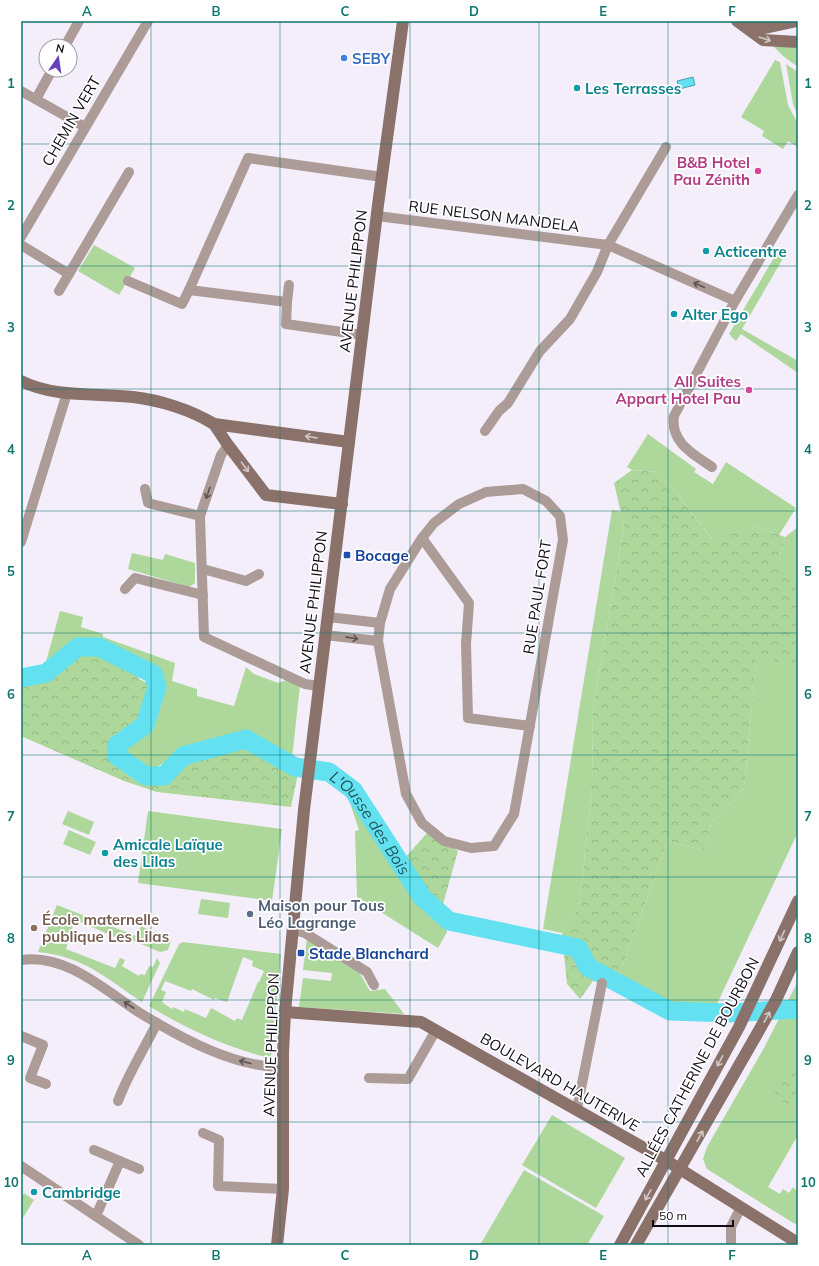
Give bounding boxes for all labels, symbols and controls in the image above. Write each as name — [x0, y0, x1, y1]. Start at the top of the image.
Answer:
text: A — [82, 3, 92, 19]
text: B — [212, 3, 221, 19]
text: C — [341, 3, 350, 19]
text: D — [469, 3, 479, 19]
text: E — [599, 3, 607, 19]
text: F — [728, 3, 736, 19]
one-way arrow — [759, 36, 771, 44]
north arrow — [38, 38, 78, 78]
text: N — [55, 41, 66, 56]
place label: SEBY — [352, 49, 391, 68]
marker: SEBY — [339, 53, 349, 63]
street label: CHEMIN VERT — [38, 73, 104, 169]
text: 1 — [7, 75, 15, 91]
text: 1 — [804, 75, 812, 91]
place label: Les Terrasses — [585, 79, 681, 98]
marker: Les Terrasses — [572, 83, 582, 93]
place label: B&B Hotel Pau Zénith — [673, 153, 750, 189]
marker: B&B Hotel Pau Zénith — [753, 166, 763, 176]
street label: RUE NELSON MANDELA — [407, 196, 581, 236]
text: 2 — [7, 197, 15, 213]
text: 2 — [804, 197, 812, 213]
street label: AVENUE PHILIPPON — [335, 208, 371, 354]
place label: Acticentre — [714, 242, 787, 261]
marker: Acticentre — [701, 246, 711, 256]
one-way arrow — [694, 281, 706, 288]
place label: Alter Ego — [682, 305, 748, 324]
marker: Alter Ego — [669, 309, 679, 319]
text: 3 — [7, 319, 15, 335]
text: 3 — [804, 319, 812, 335]
place label: All Suites Appart Hotel Pau — [616, 372, 741, 408]
marker: All Suites Appart Hotel Pau — [744, 385, 754, 395]
one-way arrow — [305, 433, 318, 441]
text: 4 — [7, 441, 15, 457]
text: 4 — [804, 441, 812, 457]
one-way arrow — [240, 462, 249, 473]
one-way arrow — [204, 487, 211, 500]
street label: AVENUE PHILIPPON — [295, 529, 331, 675]
street label: RUE PAUL FORT — [519, 538, 555, 656]
place label: Bocage — [355, 546, 409, 565]
marker: Bocage — [342, 550, 352, 560]
text: 5 — [7, 563, 15, 579]
text: 5 — [804, 563, 812, 579]
one-way arrow — [345, 634, 358, 642]
text: 6 — [7, 686, 15, 702]
text: 6 — [804, 686, 812, 702]
water label: L'Ousse des Bois — [326, 766, 415, 878]
text: 7 — [7, 808, 15, 824]
text: 7 — [804, 808, 812, 824]
place label: Amicale Laïque des Lilas — [113, 835, 223, 871]
marker: Amicale Laïque des Lilas — [100, 848, 110, 858]
place label: Maison pour Tous Léo Lagrange — [258, 896, 384, 932]
marker: Maison pour Tous Léo Lagrange — [245, 909, 255, 919]
place label: École maternelle publique Les Lilas — [42, 910, 169, 946]
marker: École maternelle publique Les Lilas — [29, 923, 39, 933]
text: 8 — [7, 930, 15, 946]
one-way arrow — [778, 930, 785, 942]
text: 8 — [804, 930, 812, 946]
place label: Stade Blanchard — [309, 944, 429, 963]
marker: Stade Blanchard — [296, 948, 306, 958]
street label: ALLÉES CATHERINE DE BOURBON — [631, 954, 763, 1180]
street label: AVENUE PHILIPPON — [259, 973, 283, 1117]
one-way arrow — [123, 1001, 135, 1009]
one-way arrow — [763, 1011, 771, 1023]
street label: BOULEVARD HAUTERIVE — [477, 1029, 643, 1135]
text: 9 — [7, 1052, 15, 1068]
text: 9 — [804, 1052, 812, 1068]
one-way arrow — [716, 1055, 724, 1067]
one-way arrow — [239, 1058, 252, 1065]
one-way arrow — [697, 1130, 704, 1142]
text: 10 — [3, 1174, 19, 1190]
text: 10 — [800, 1174, 816, 1190]
place label: Cambridge — [42, 1183, 121, 1202]
marker: Cambridge — [29, 1187, 39, 1197]
one-way arrow — [643, 1189, 651, 1201]
scale bar — [653, 1202, 733, 1228]
text: 50 m — [659, 1208, 687, 1223]
text: A — [82, 1247, 92, 1263]
text: B — [212, 1247, 221, 1263]
text: C — [341, 1247, 350, 1263]
text: D — [469, 1247, 479, 1263]
text: E — [599, 1247, 607, 1263]
text: F — [728, 1247, 736, 1263]

